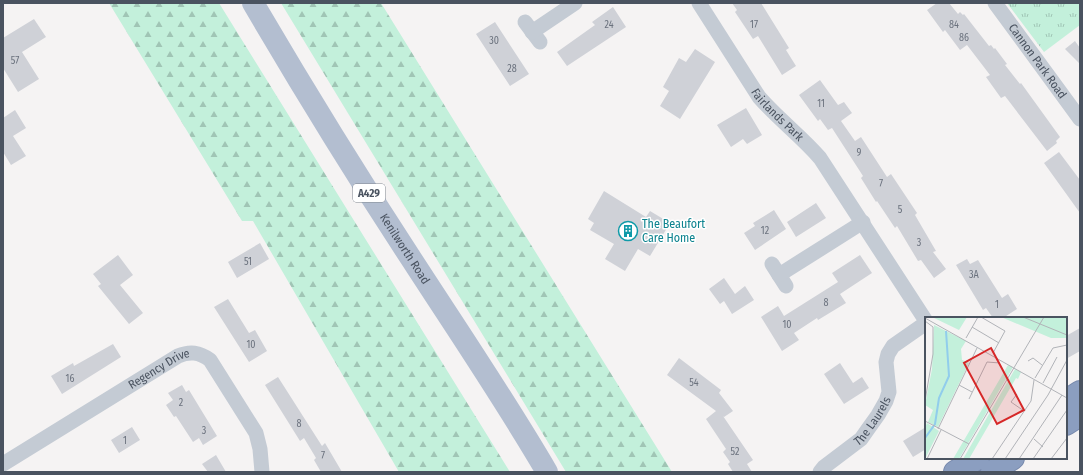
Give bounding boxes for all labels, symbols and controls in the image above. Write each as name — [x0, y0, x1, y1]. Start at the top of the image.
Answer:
house number: 24 — [604, 19, 614, 31]
house number: 17 — [750, 19, 758, 31]
house number: 84 — [949, 19, 959, 31]
street label: Cannon Park Road — [1006, 21, 1070, 101]
house number: 86 — [959, 32, 969, 44]
house number: 30 — [489, 35, 499, 47]
house number: 57 — [11, 55, 19, 67]
house number: 28 — [507, 63, 517, 75]
street label: Fairlands Park — [748, 86, 807, 144]
house number: 11 — [817, 98, 825, 110]
house number: 9 — [857, 147, 862, 159]
house number: 7 — [879, 178, 883, 190]
road number: A429 — [353, 184, 385, 202]
house number: 5 — [898, 204, 903, 216]
street label: Kenilworth Road — [377, 211, 433, 287]
place label: The Beaufort Care Home — [642, 217, 705, 245]
building icon: The Beaufort Care Home — [617, 220, 639, 242]
house number: 12 — [761, 225, 770, 237]
house number: 3 — [917, 237, 922, 249]
house number: 51 — [244, 256, 252, 268]
house number: 3A — [969, 269, 980, 281]
house number: 8 — [824, 297, 829, 309]
house number: 1 — [995, 299, 999, 311]
inset map — [925, 317, 1067, 459]
house number: 10 — [782, 319, 792, 331]
house number: 10 — [246, 339, 256, 351]
street label: Regency Drive — [126, 346, 191, 392]
house number: 16 — [66, 373, 74, 385]
house number: 54 — [689, 377, 699, 389]
street label: The Laurels — [851, 395, 894, 449]
house number: 2 — [179, 397, 184, 409]
house number: 8 — [297, 418, 302, 430]
house number: 3 — [202, 425, 207, 437]
house number: 1 — [123, 435, 127, 447]
house number: 52 — [731, 446, 740, 458]
house number: 7 — [321, 450, 325, 462]

